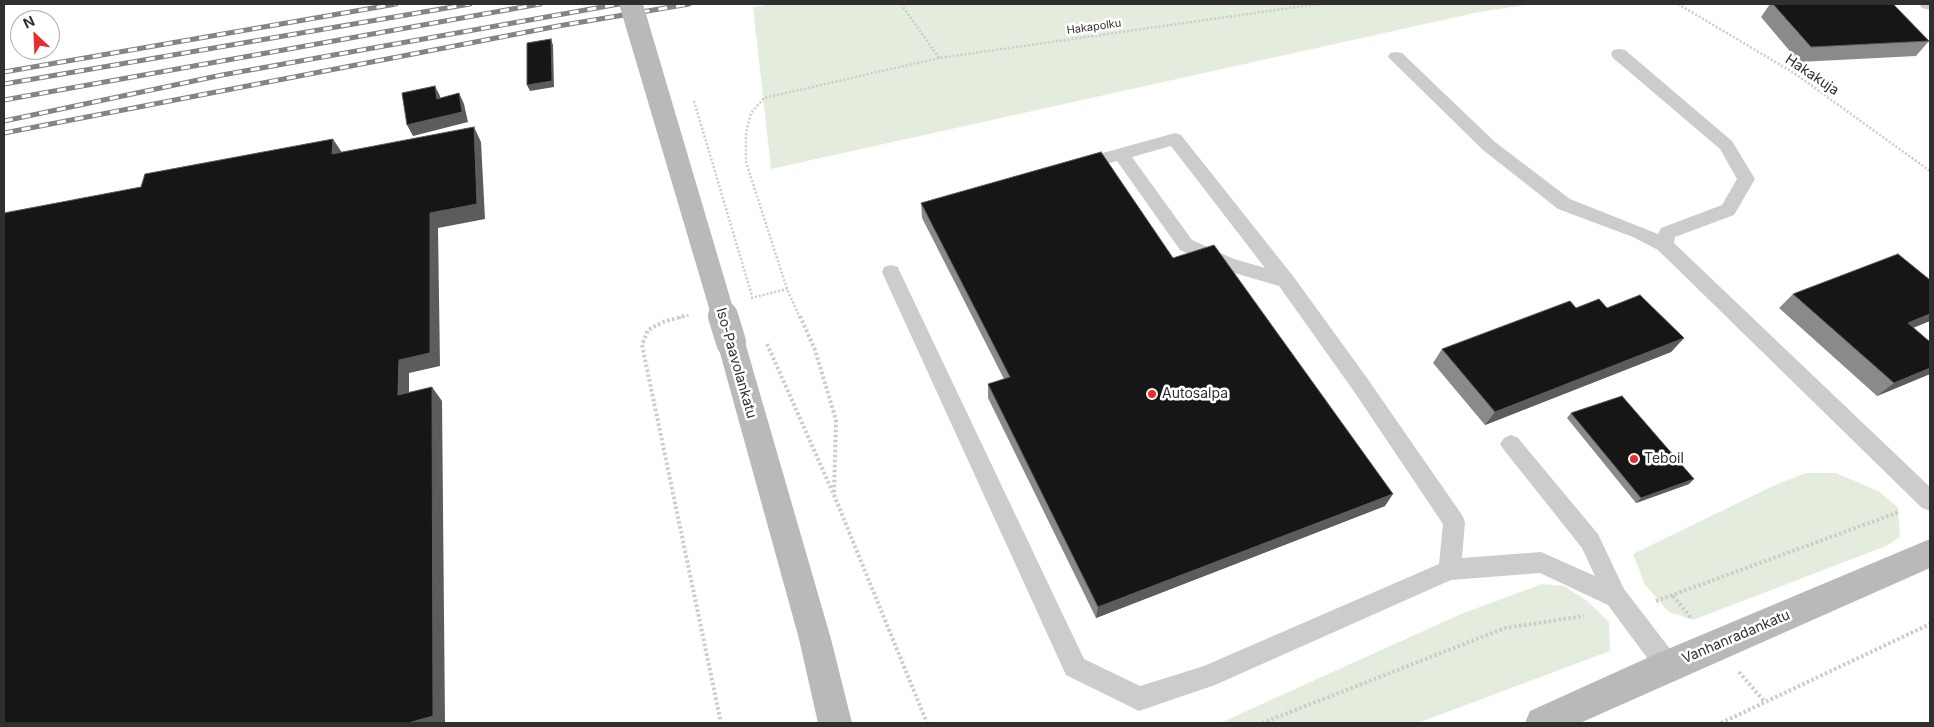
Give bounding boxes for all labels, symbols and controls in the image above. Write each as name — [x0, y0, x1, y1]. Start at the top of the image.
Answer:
north arrow — [10, 10, 60, 60]
text: N — [20, 12, 37, 32]
street label: Hakapolku — [1066, 17, 1122, 37]
street label: Hakakuja — [1782, 51, 1842, 99]
street label: Iso-Paavolankatu — [712, 306, 760, 420]
place label: Autosalpa — [1162, 386, 1228, 402]
marker: Autosalpa — [1146, 388, 1158, 400]
place label: Teboil — [1644, 451, 1684, 467]
marker: Teboil — [1628, 453, 1640, 465]
street label: Vanhanradankatu — [1679, 607, 1793, 667]

